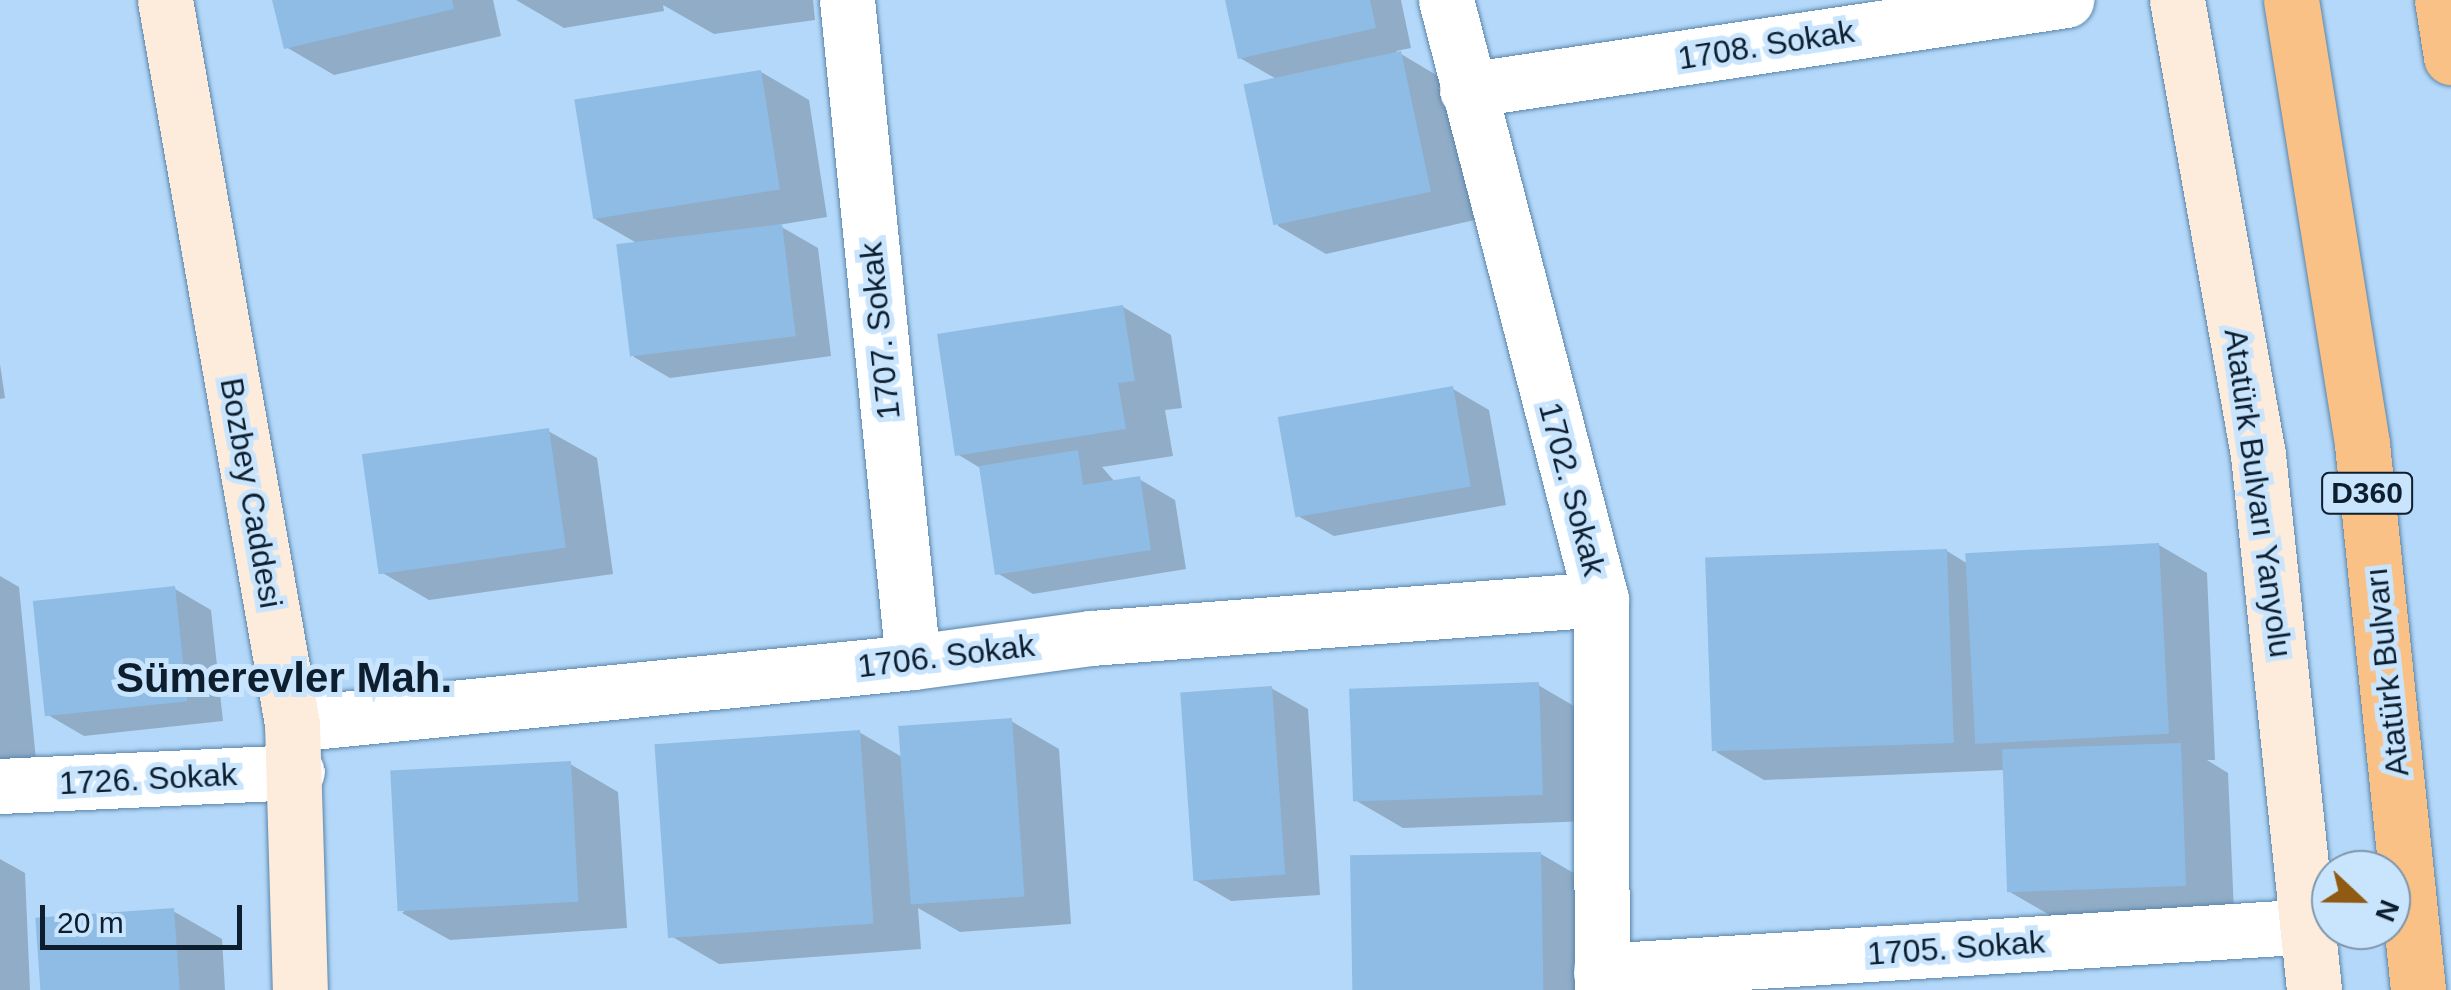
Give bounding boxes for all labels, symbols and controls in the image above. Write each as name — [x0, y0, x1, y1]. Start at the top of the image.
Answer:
street label: 1708. Sokak — [1675, 12, 1857, 78]
street label: 1707. Sokak — [852, 241, 908, 421]
street label: Atatürk Bulvarı Yanyolu — [2216, 326, 2300, 660]
street label: Bozbey Caddesi — [212, 375, 290, 611]
street label: 1702. Sokak — [1530, 398, 1614, 580]
road number: D360 — [2320, 468, 2414, 518]
street label: Atatürk Bulvarı — [2357, 566, 2417, 778]
street label: 1706. Sokak — [855, 626, 1037, 686]
district label: Sümerevler Mah. — [116, 653, 452, 703]
street label: 1726. Sokak — [58, 755, 238, 803]
north arrow — [2311, 850, 2411, 950]
scale bar — [45, 885, 248, 947]
text: N — [2369, 895, 2406, 926]
text: 20 m — [57, 906, 124, 939]
street label: 1705. Sokak — [1866, 923, 2046, 973]

